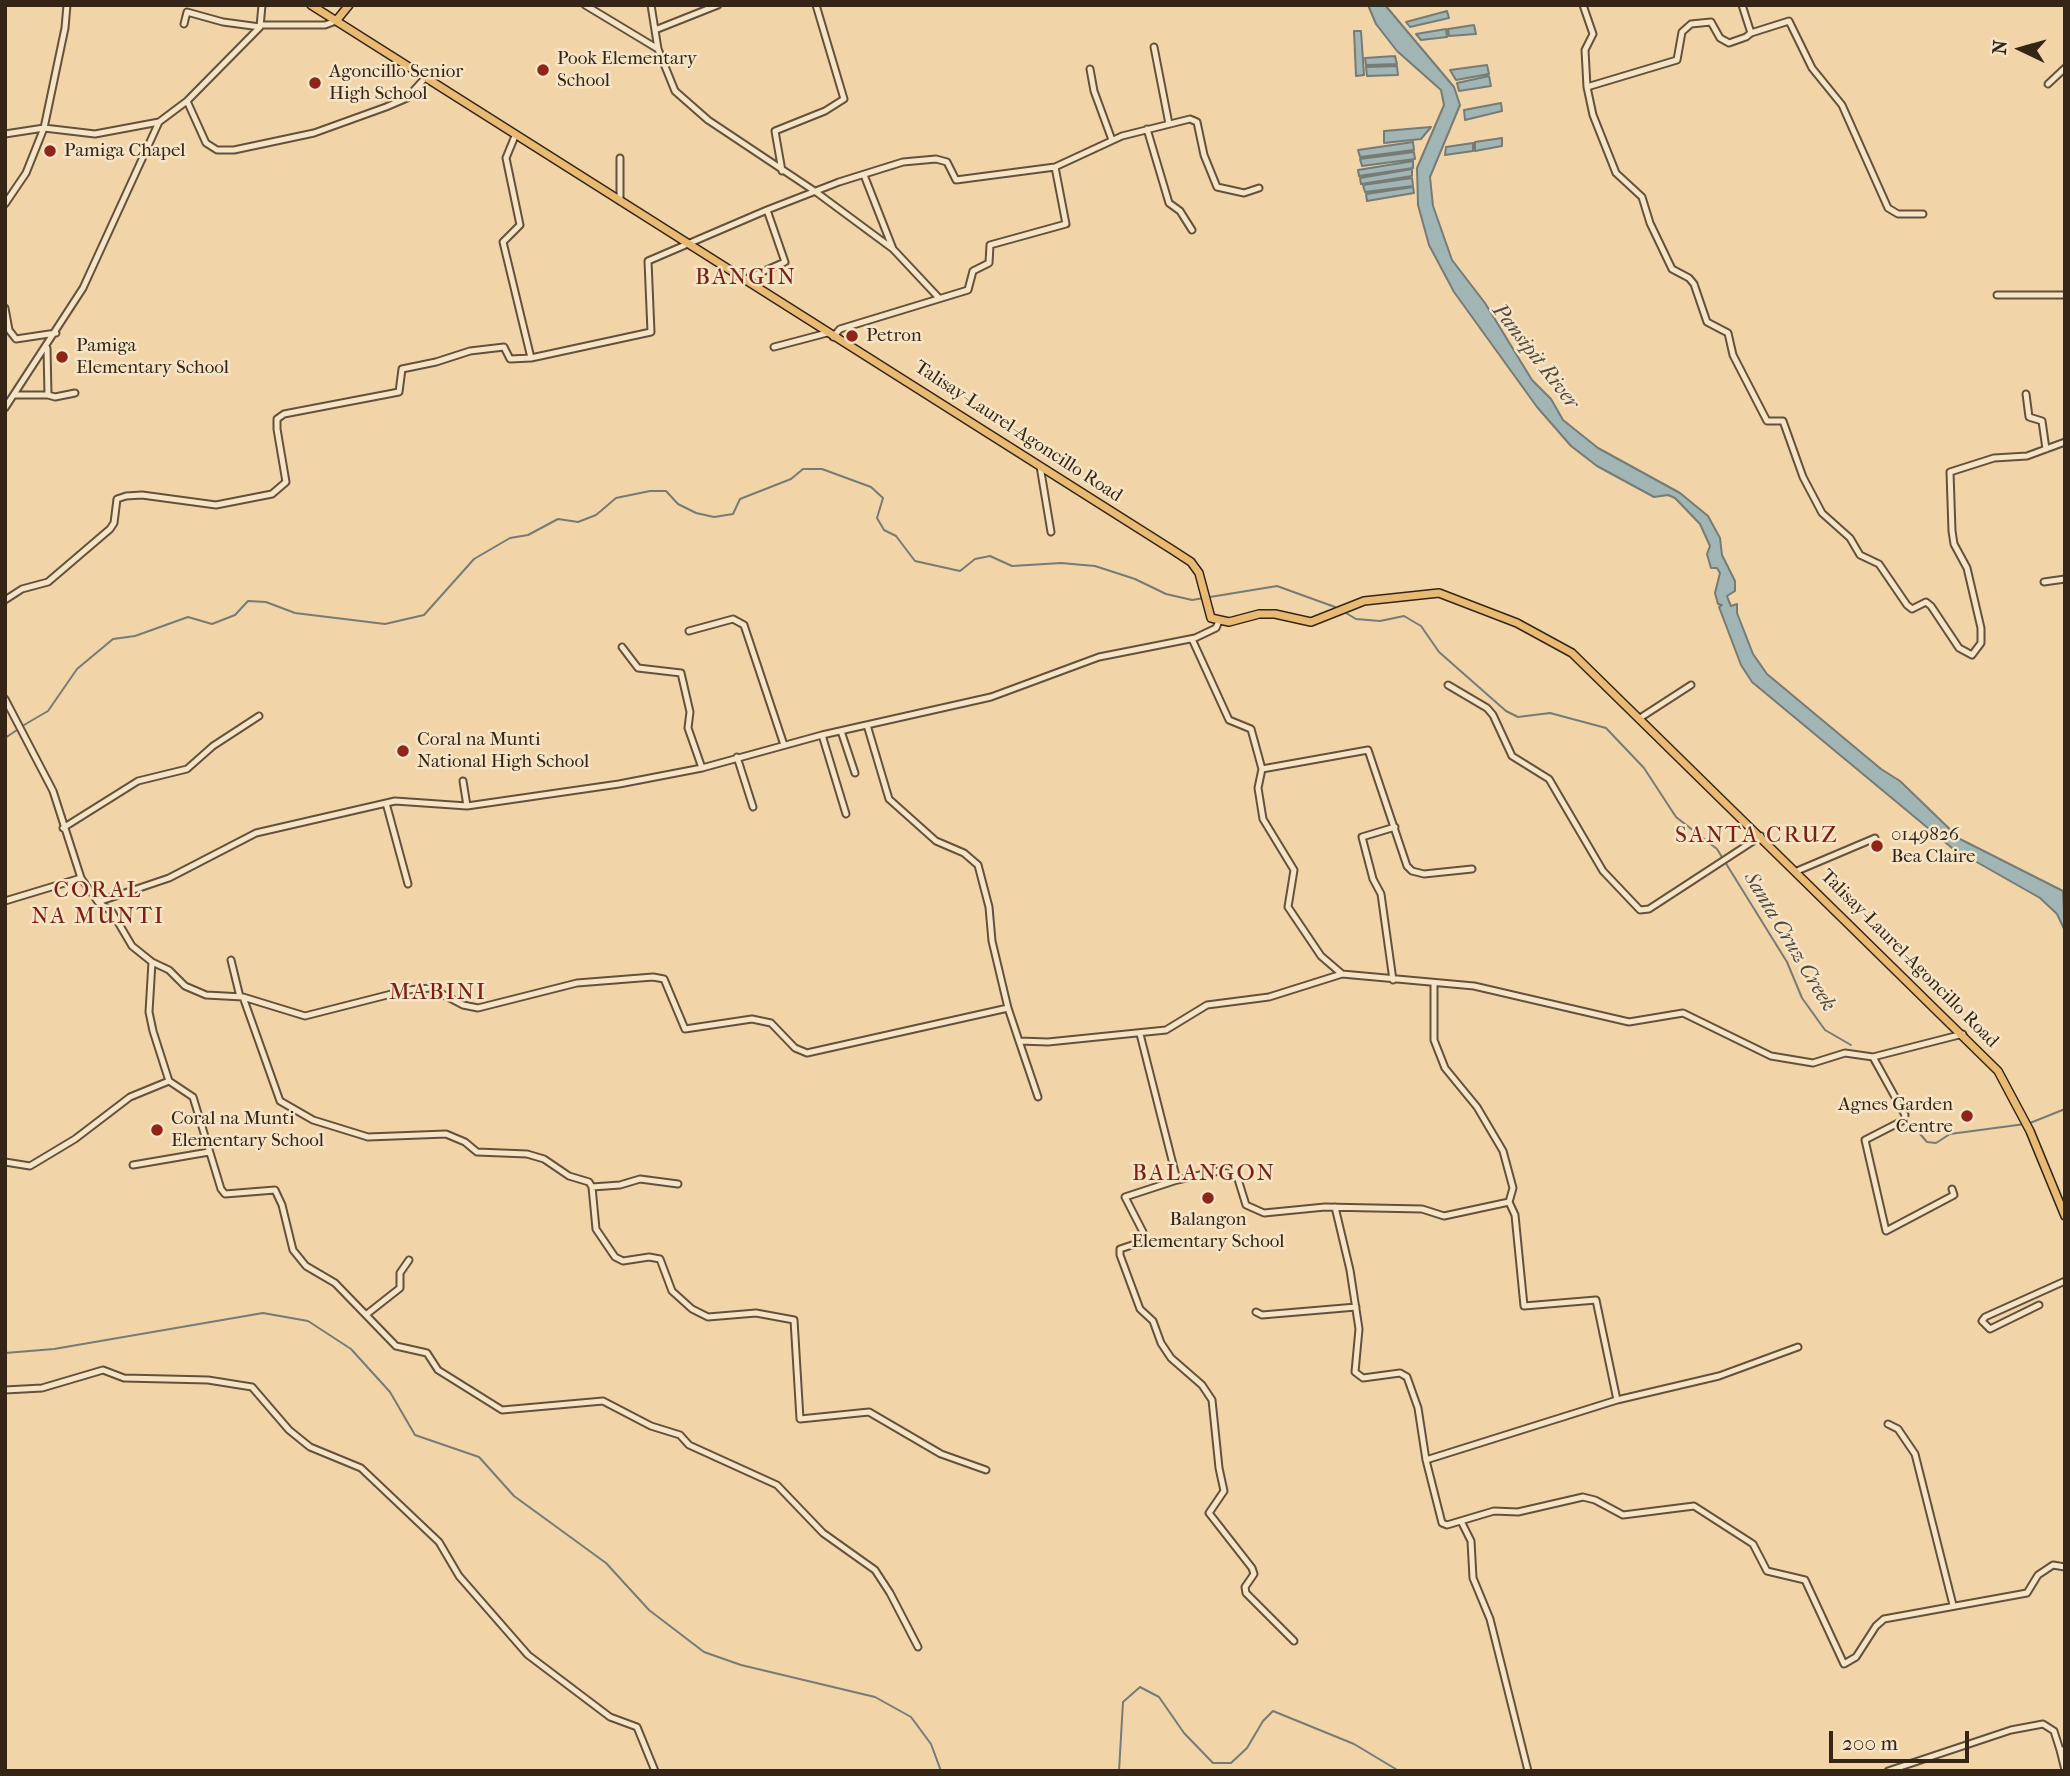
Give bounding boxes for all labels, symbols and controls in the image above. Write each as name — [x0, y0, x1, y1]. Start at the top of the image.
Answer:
north arrow — [1986, 14, 2056, 84]
text: N — [1988, 39, 2012, 55]
place label: Pook Elementary School — [557, 48, 697, 92]
place label: Agoncillo Senior High School — [329, 61, 463, 105]
marker: Pook Elementary School — [535, 62, 551, 78]
marker: Agoncillo Senior High School — [307, 75, 323, 91]
place label: Pamiga Chapel — [64, 140, 186, 162]
marker: Pamiga Chapel — [42, 143, 58, 159]
district label: BANGIN — [696, 264, 796, 292]
water label: Pansipit River — [1486, 299, 1584, 415]
place label: Petron — [866, 325, 922, 347]
marker: Petron — [844, 328, 860, 344]
place label: Pamiga Elementary School — [76, 335, 229, 379]
marker: Pamiga Elementary School — [54, 349, 70, 365]
street label: Talisay-Laurel-Agoncillo Road — [910, 356, 1126, 508]
place label: Coral na Munti National High School — [417, 729, 589, 773]
marker: Coral na Munti National High School — [395, 743, 411, 759]
district label: SANTA CRUZ — [1676, 822, 1838, 850]
place label: 0149826 Bea Claire — [1891, 824, 1975, 868]
marker: 0149826 Bea Claire — [1869, 838, 1885, 854]
street label: Talisay-Laurel-Agoncillo Road — [1815, 865, 2003, 1053]
water label: Santa Cruz Creek — [1737, 868, 1841, 1016]
district label: CORAL NA MUNTI — [32, 877, 164, 931]
district label: MABINI — [390, 979, 486, 1007]
place label: Agnes Garden Centre — [1838, 1094, 1953, 1138]
place label: Coral na Munti Elementary School — [171, 1108, 324, 1152]
marker: Agnes Garden Centre — [1959, 1108, 1975, 1124]
marker: Coral na Munti Elementary School — [149, 1122, 165, 1138]
district label: BALANGON — [1133, 1160, 1275, 1188]
marker: Balangon Elementary School — [1200, 1190, 1216, 1206]
place label: Balangon Elementary School — [1131, 1209, 1285, 1253]
scale bar — [1832, 1716, 1972, 1760]
text: 200 m — [1842, 1731, 1898, 1755]

